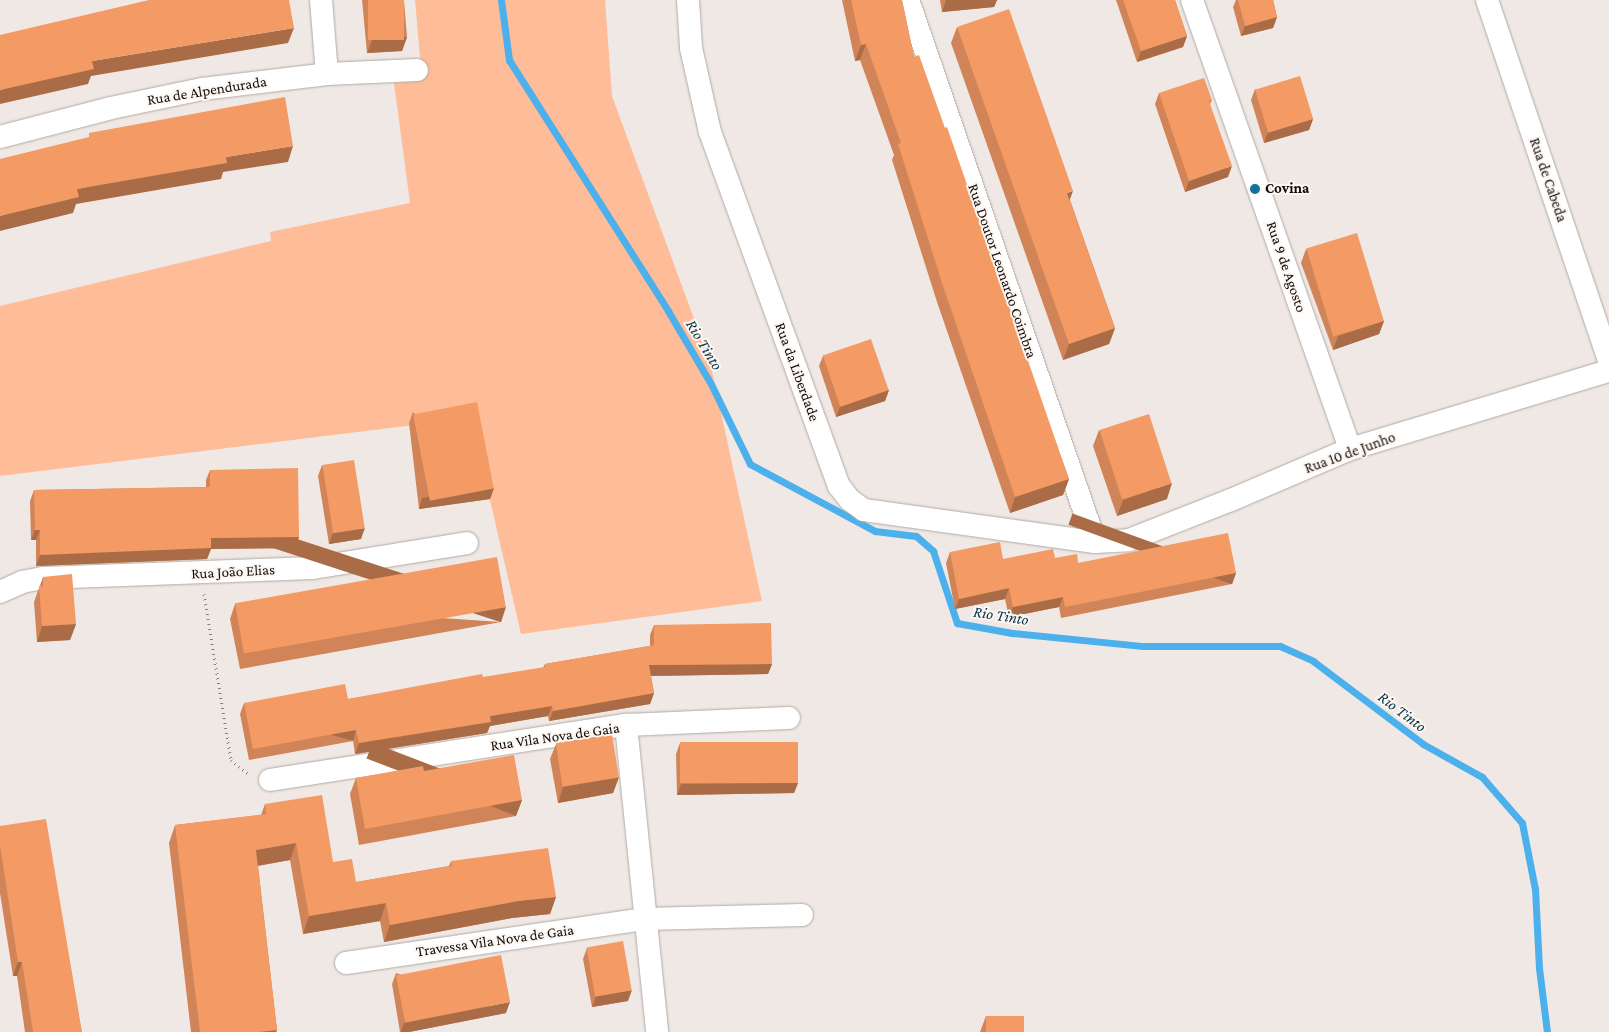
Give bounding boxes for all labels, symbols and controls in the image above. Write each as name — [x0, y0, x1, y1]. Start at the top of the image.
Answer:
street label: Rua de Alpendurada — [146, 73, 268, 109]
street label: Rua de Cabeda — [1525, 135, 1571, 225]
place label: Covina — [1265, 180, 1309, 198]
street label: Rua Doutor Leonardo Coimbra — [964, 181, 1040, 361]
marker: Covina — [1249, 183, 1261, 195]
street label: Rua 9 de Agosto — [1262, 219, 1310, 315]
water label: Rio Tinto — [681, 316, 727, 374]
street label: Rua da Liberdade — [771, 320, 823, 424]
street label: Rua 10 de Junho — [1302, 428, 1398, 478]
street label: Rua João Elias — [191, 561, 275, 583]
water label: Rio Tinto — [972, 602, 1030, 630]
water label: Rio Tinto — [1374, 688, 1430, 736]
street label: Rua Vila Nova de Gaia — [489, 719, 621, 755]
street label: Travessa Vila Nova de Gaia — [415, 921, 575, 961]

